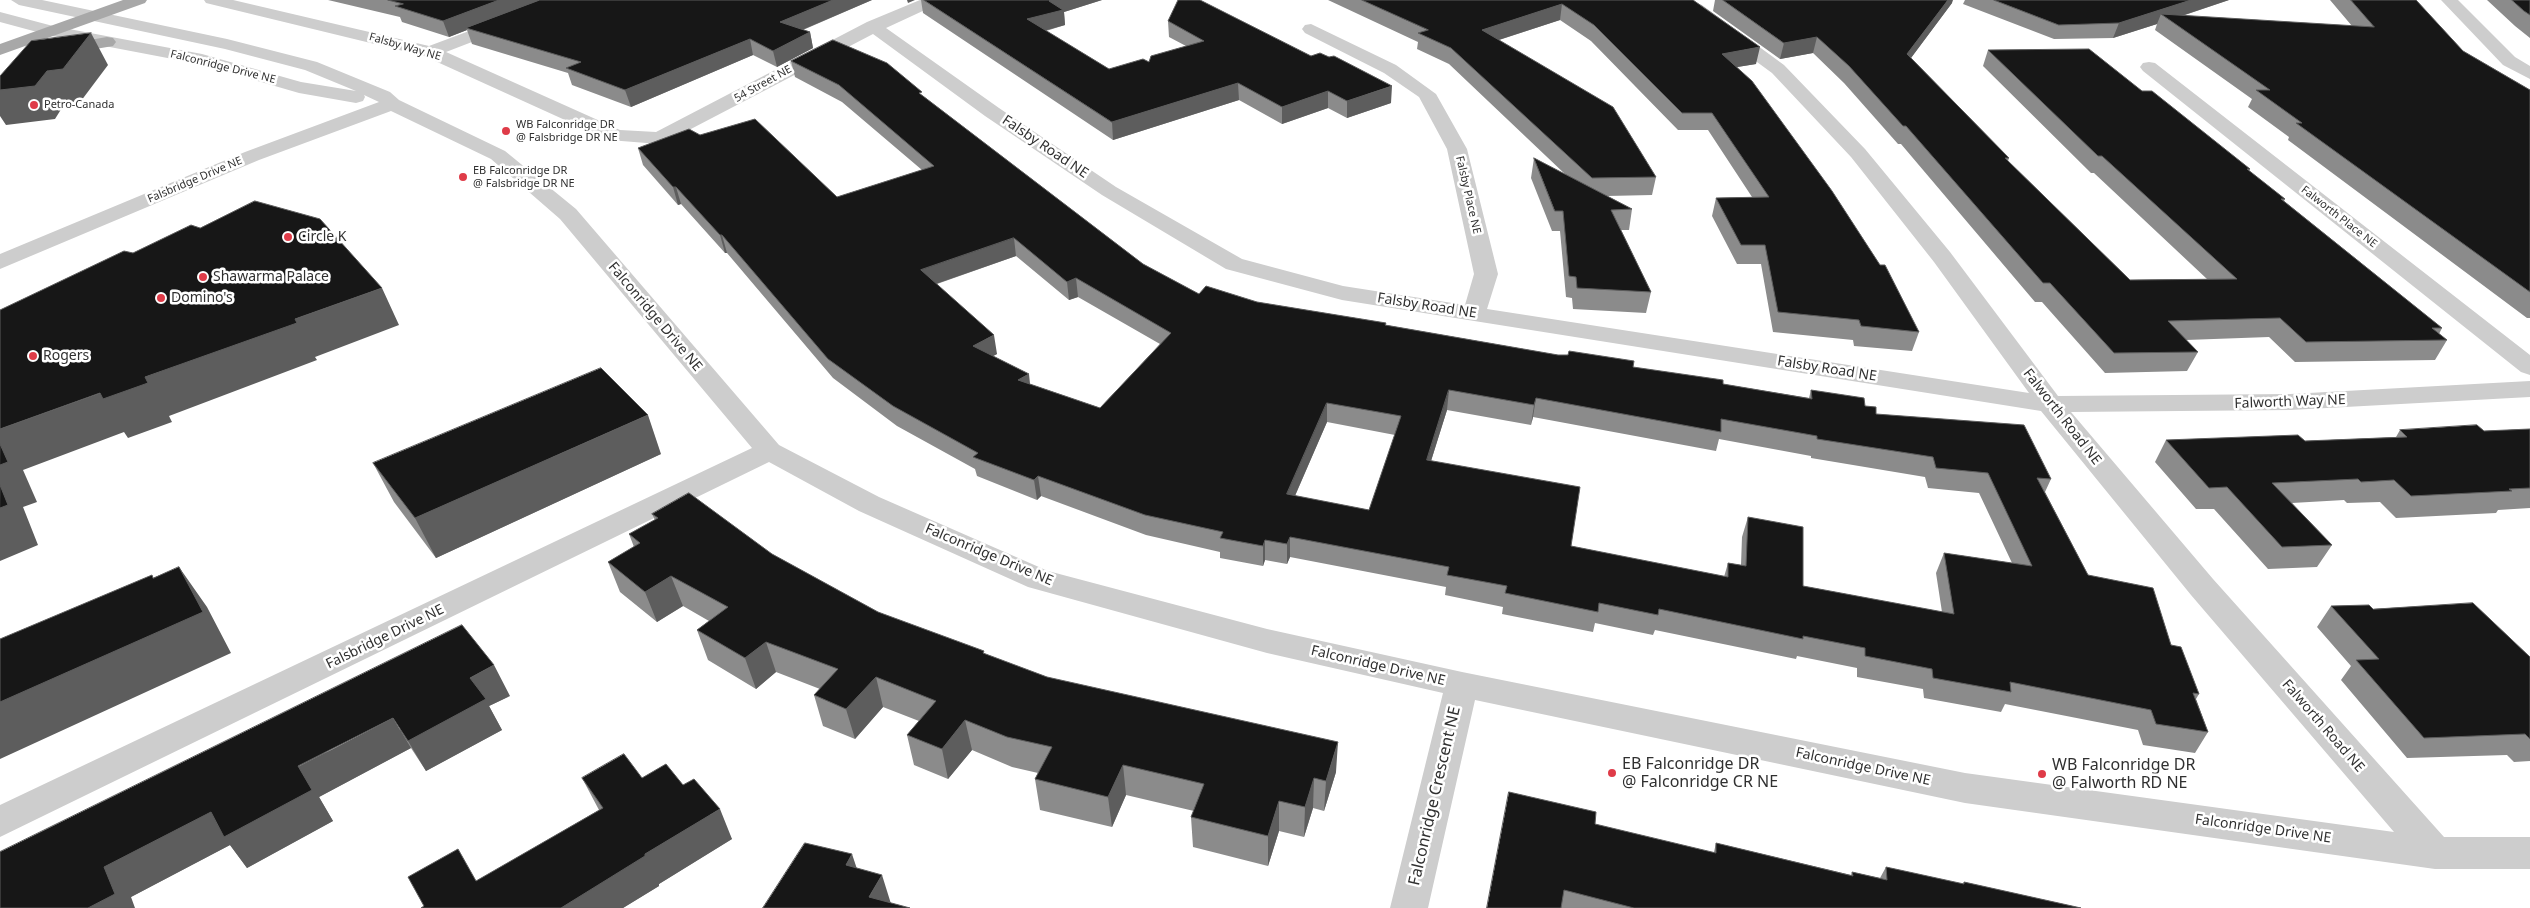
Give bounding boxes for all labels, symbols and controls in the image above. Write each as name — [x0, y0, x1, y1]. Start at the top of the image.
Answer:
street label: Falsby Way NE — [368, 30, 442, 64]
street label: Falconridge Drive NE — [169, 48, 277, 86]
street label: 54 Street NE — [732, 63, 794, 105]
place label: Petro-Canada — [44, 98, 114, 112]
marker: Petro-Canada — [28, 99, 40, 111]
street label: Falsby Road NE — [999, 112, 1091, 182]
place label: WB Falconridge DR @ Falsbridge DR NE — [516, 118, 618, 144]
marker: WB Falconridge DR @ Falsbridge DR NE — [500, 125, 512, 137]
street label: Falsbridge Drive NE — [146, 154, 244, 206]
street label: Falsby Place NE — [1453, 155, 1483, 235]
place label: EB Falconridge DR @ Falsbridge DR NE — [473, 164, 575, 190]
marker: EB Falconridge DR @ Falsbridge DR NE — [457, 171, 469, 183]
street label: Falworth Place NE — [2298, 183, 2380, 251]
place label: Circle K — [298, 229, 346, 245]
marker: Circle K — [282, 231, 294, 243]
street label: Falconridge Drive NE — [604, 259, 706, 375]
place label: Shawarma Palace — [213, 269, 329, 285]
marker: Shawarma Palace — [197, 271, 209, 283]
place label: Domino's — [171, 290, 233, 306]
street label: Falsby Road NE — [1376, 290, 1478, 322]
marker: Domino's — [155, 292, 167, 304]
place label: Rogers — [43, 348, 89, 364]
marker: Rogers — [27, 350, 39, 362]
street label: Falsby Road NE — [1776, 353, 1878, 385]
street label: Falworth Road NE — [2019, 366, 2105, 468]
street label: Falworth Way NE — [2234, 392, 2346, 412]
street label: Falconridge Drive NE — [922, 520, 1056, 590]
street label: Falsbridge Drive NE — [323, 601, 447, 673]
street label: Falconridge Drive NE — [1309, 642, 1447, 690]
street label: Falworth Road NE — [2278, 676, 2368, 776]
street label: Falconridge Crescent NE — [1405, 705, 1465, 887]
street label: Falconridge Drive NE — [1794, 744, 1932, 790]
place label: EB Falconridge DR @ Falconridge CR NE — [1622, 754, 1778, 792]
place label: WB Falconridge DR @ Falworth RD NE — [2052, 755, 2195, 793]
marker: EB Falconridge DR @ Falconridge CR NE — [1606, 767, 1618, 779]
marker: WB Falconridge DR @ Falworth RD NE — [2036, 768, 2048, 780]
street label: Falconridge Drive NE — [2194, 811, 2332, 847]

